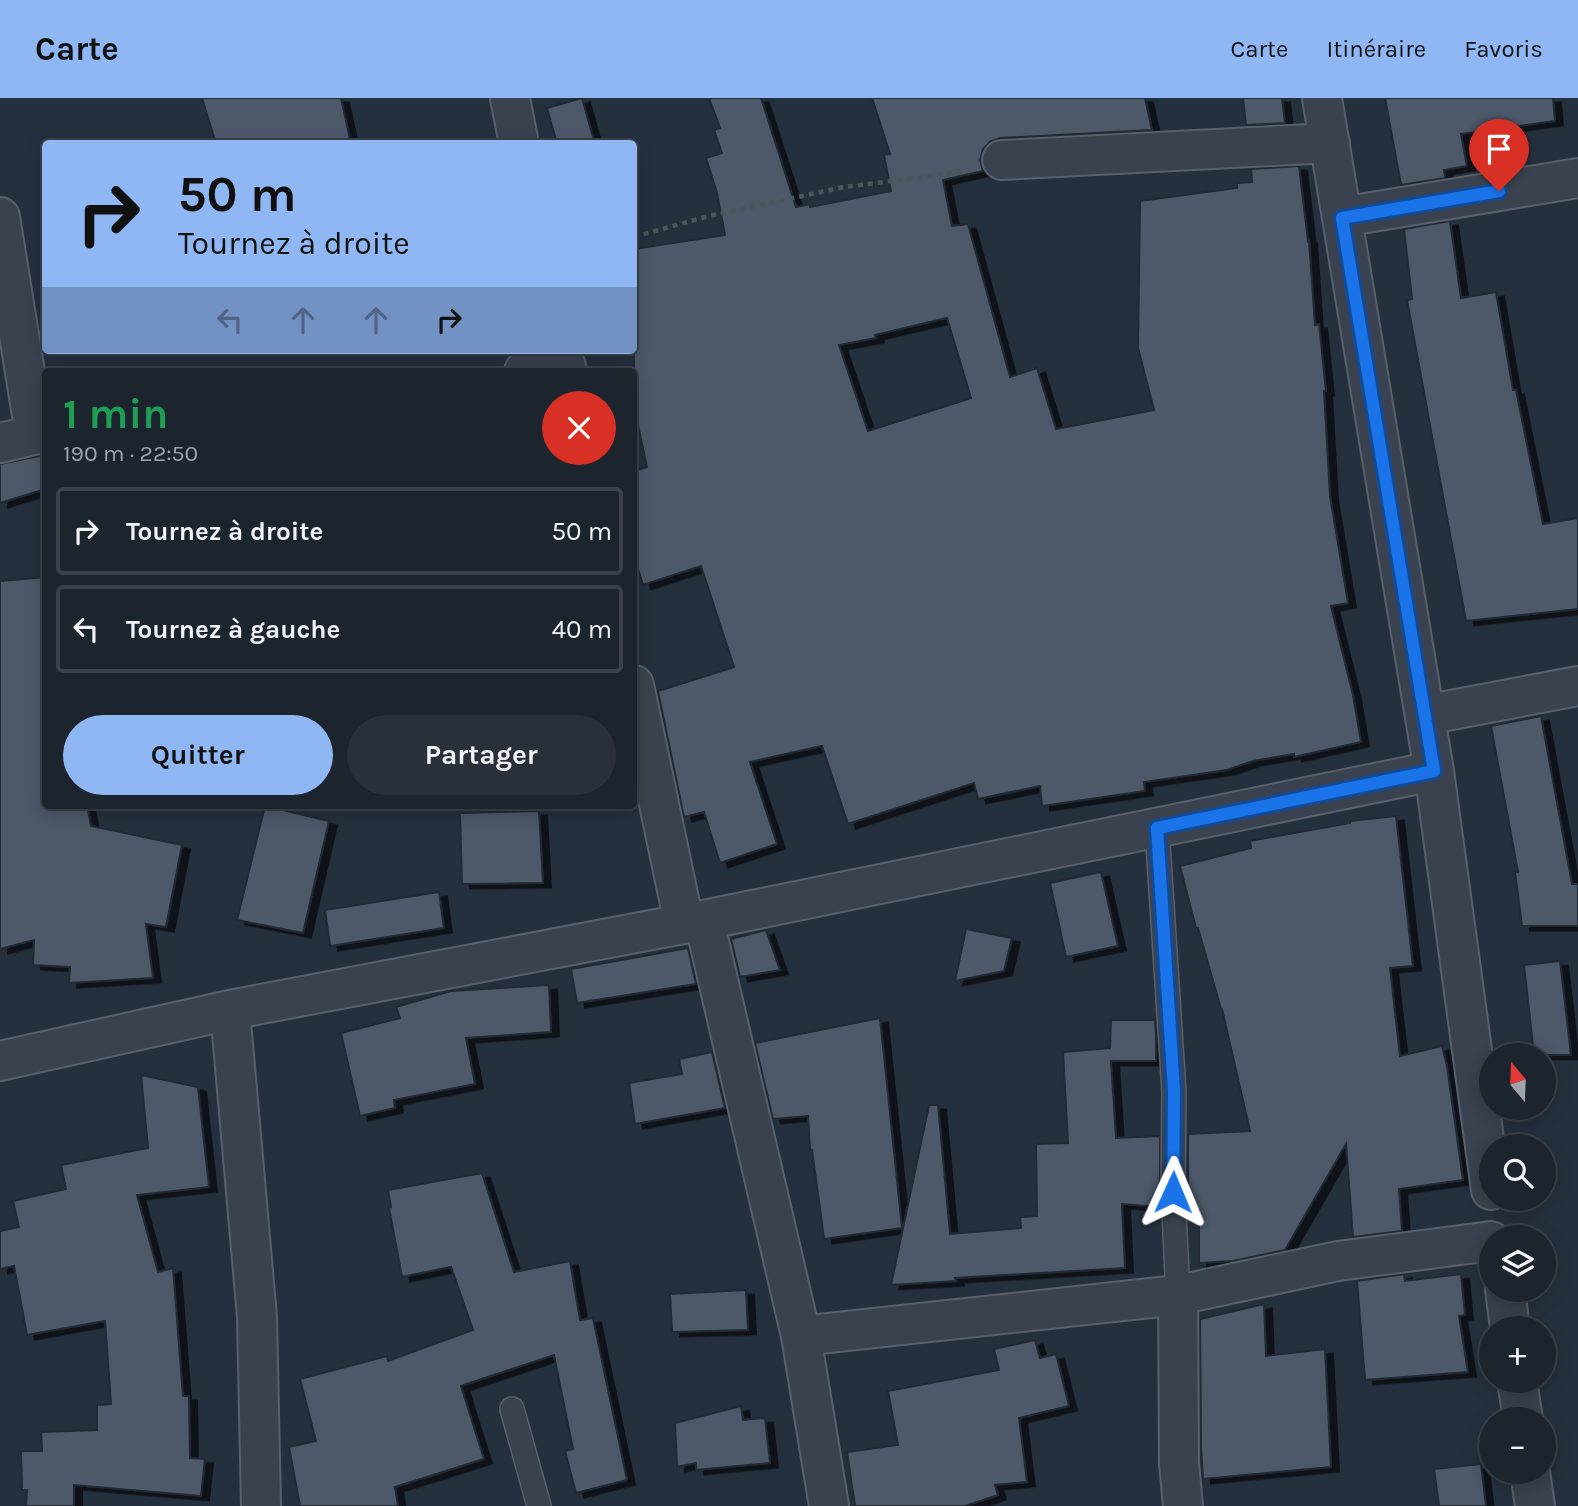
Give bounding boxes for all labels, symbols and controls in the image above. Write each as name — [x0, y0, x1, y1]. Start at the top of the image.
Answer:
text: Carte — [35, 30, 119, 68]
text: Carte — [1230, 35, 1288, 63]
text: Itinéraire — [1326, 35, 1426, 63]
text: Favoris — [1464, 35, 1543, 63]
pin — [1469, 119, 1529, 191]
icon: arrive — [1480, 130, 1518, 168]
text: 50 m — [178, 166, 296, 223]
icon: right — [63, 168, 154, 259]
text: Tournez à droite — [178, 225, 410, 262]
icon: left — [211, 301, 249, 339]
icon: ahead — [284, 301, 322, 339]
icon: ahead — [357, 301, 395, 339]
icon: right — [430, 301, 468, 339]
text: 1 min — [63, 389, 168, 439]
button: close — [542, 391, 616, 465]
text: 190 m · 22:50 — [63, 440, 198, 467]
icon: right — [67, 512, 105, 550]
text: Tournez à droite — [126, 516, 323, 547]
text: 50 m — [551, 516, 612, 547]
icon: left — [67, 610, 105, 648]
text: Tournez à gauche — [126, 614, 340, 645]
text: 40 m — [552, 614, 612, 645]
button: Quitter — [63, 715, 333, 795]
button: Partager — [347, 715, 616, 795]
north arrow — [1479, 1043, 1556, 1120]
map controls — [1479, 1043, 1556, 1484]
button: search — [1479, 1134, 1556, 1211]
position arrow — [1136, 1155, 1210, 1229]
button: layers — [1479, 1225, 1556, 1302]
button: + — [1479, 1316, 1556, 1393]
button: − — [1479, 1407, 1556, 1484]

